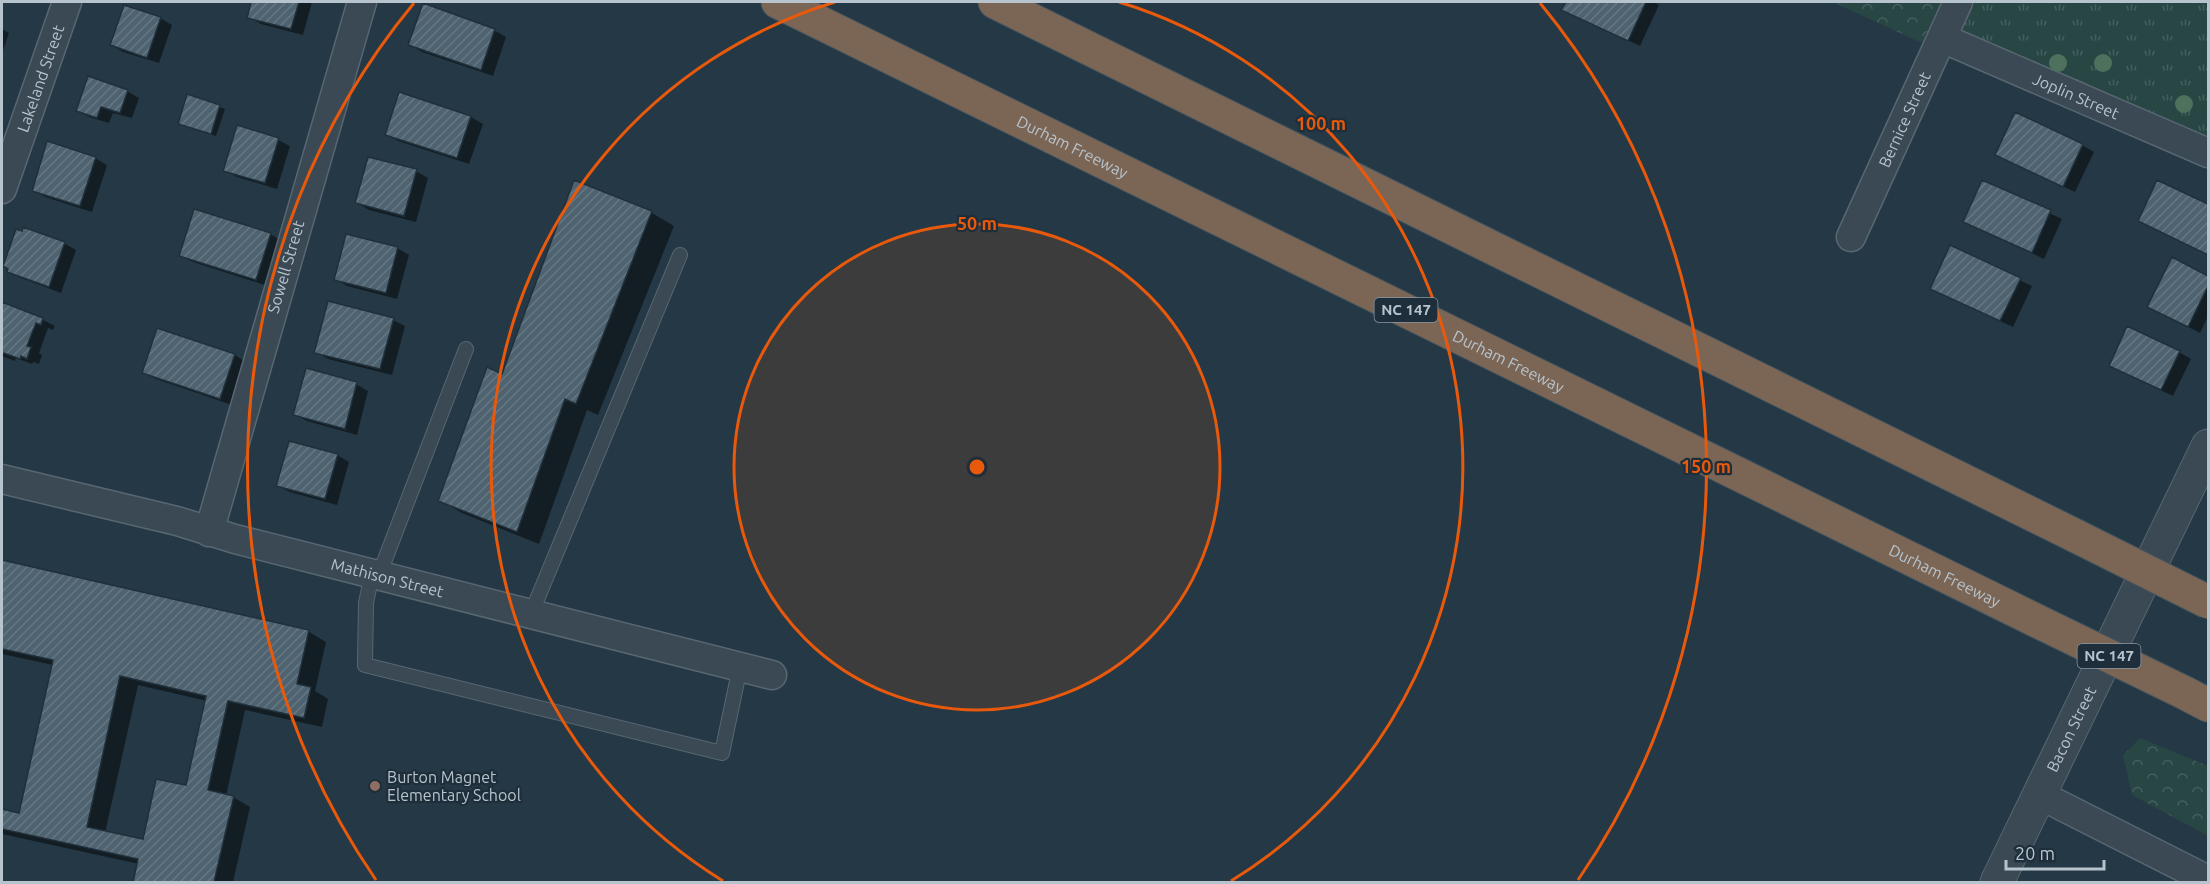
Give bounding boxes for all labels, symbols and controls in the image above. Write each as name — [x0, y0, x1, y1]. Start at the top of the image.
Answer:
street label: Lakeland Street — [13, 22, 68, 135]
street label: Bernice Street — [1875, 68, 1934, 170]
street label: Joplin Street — [2030, 69, 2123, 123]
street label: Durham Freeway — [1014, 112, 1131, 182]
text: 100 m — [1296, 113, 1346, 133]
text: 50 m — [957, 213, 997, 233]
street label: Sowell Street — [264, 218, 308, 315]
road number: NC 147 — [1374, 298, 1438, 322]
street label: Durham Freeway — [1450, 326, 1567, 396]
text: 150 m — [1681, 456, 1731, 476]
centre of rings — [967, 457, 987, 477]
street label: Durham Freeway — [1886, 541, 2003, 611]
street label: Mathison Street — [329, 555, 446, 601]
road number: NC 147 — [2078, 644, 2140, 668]
street label: Bacon Street — [2043, 683, 2100, 775]
place label: Burton Magnet Elementary School — [387, 768, 521, 804]
marker: Burton Magnet Elementary School — [368, 779, 382, 793]
scale bar — [2006, 833, 2104, 871]
text: 20 m — [2015, 843, 2055, 863]

